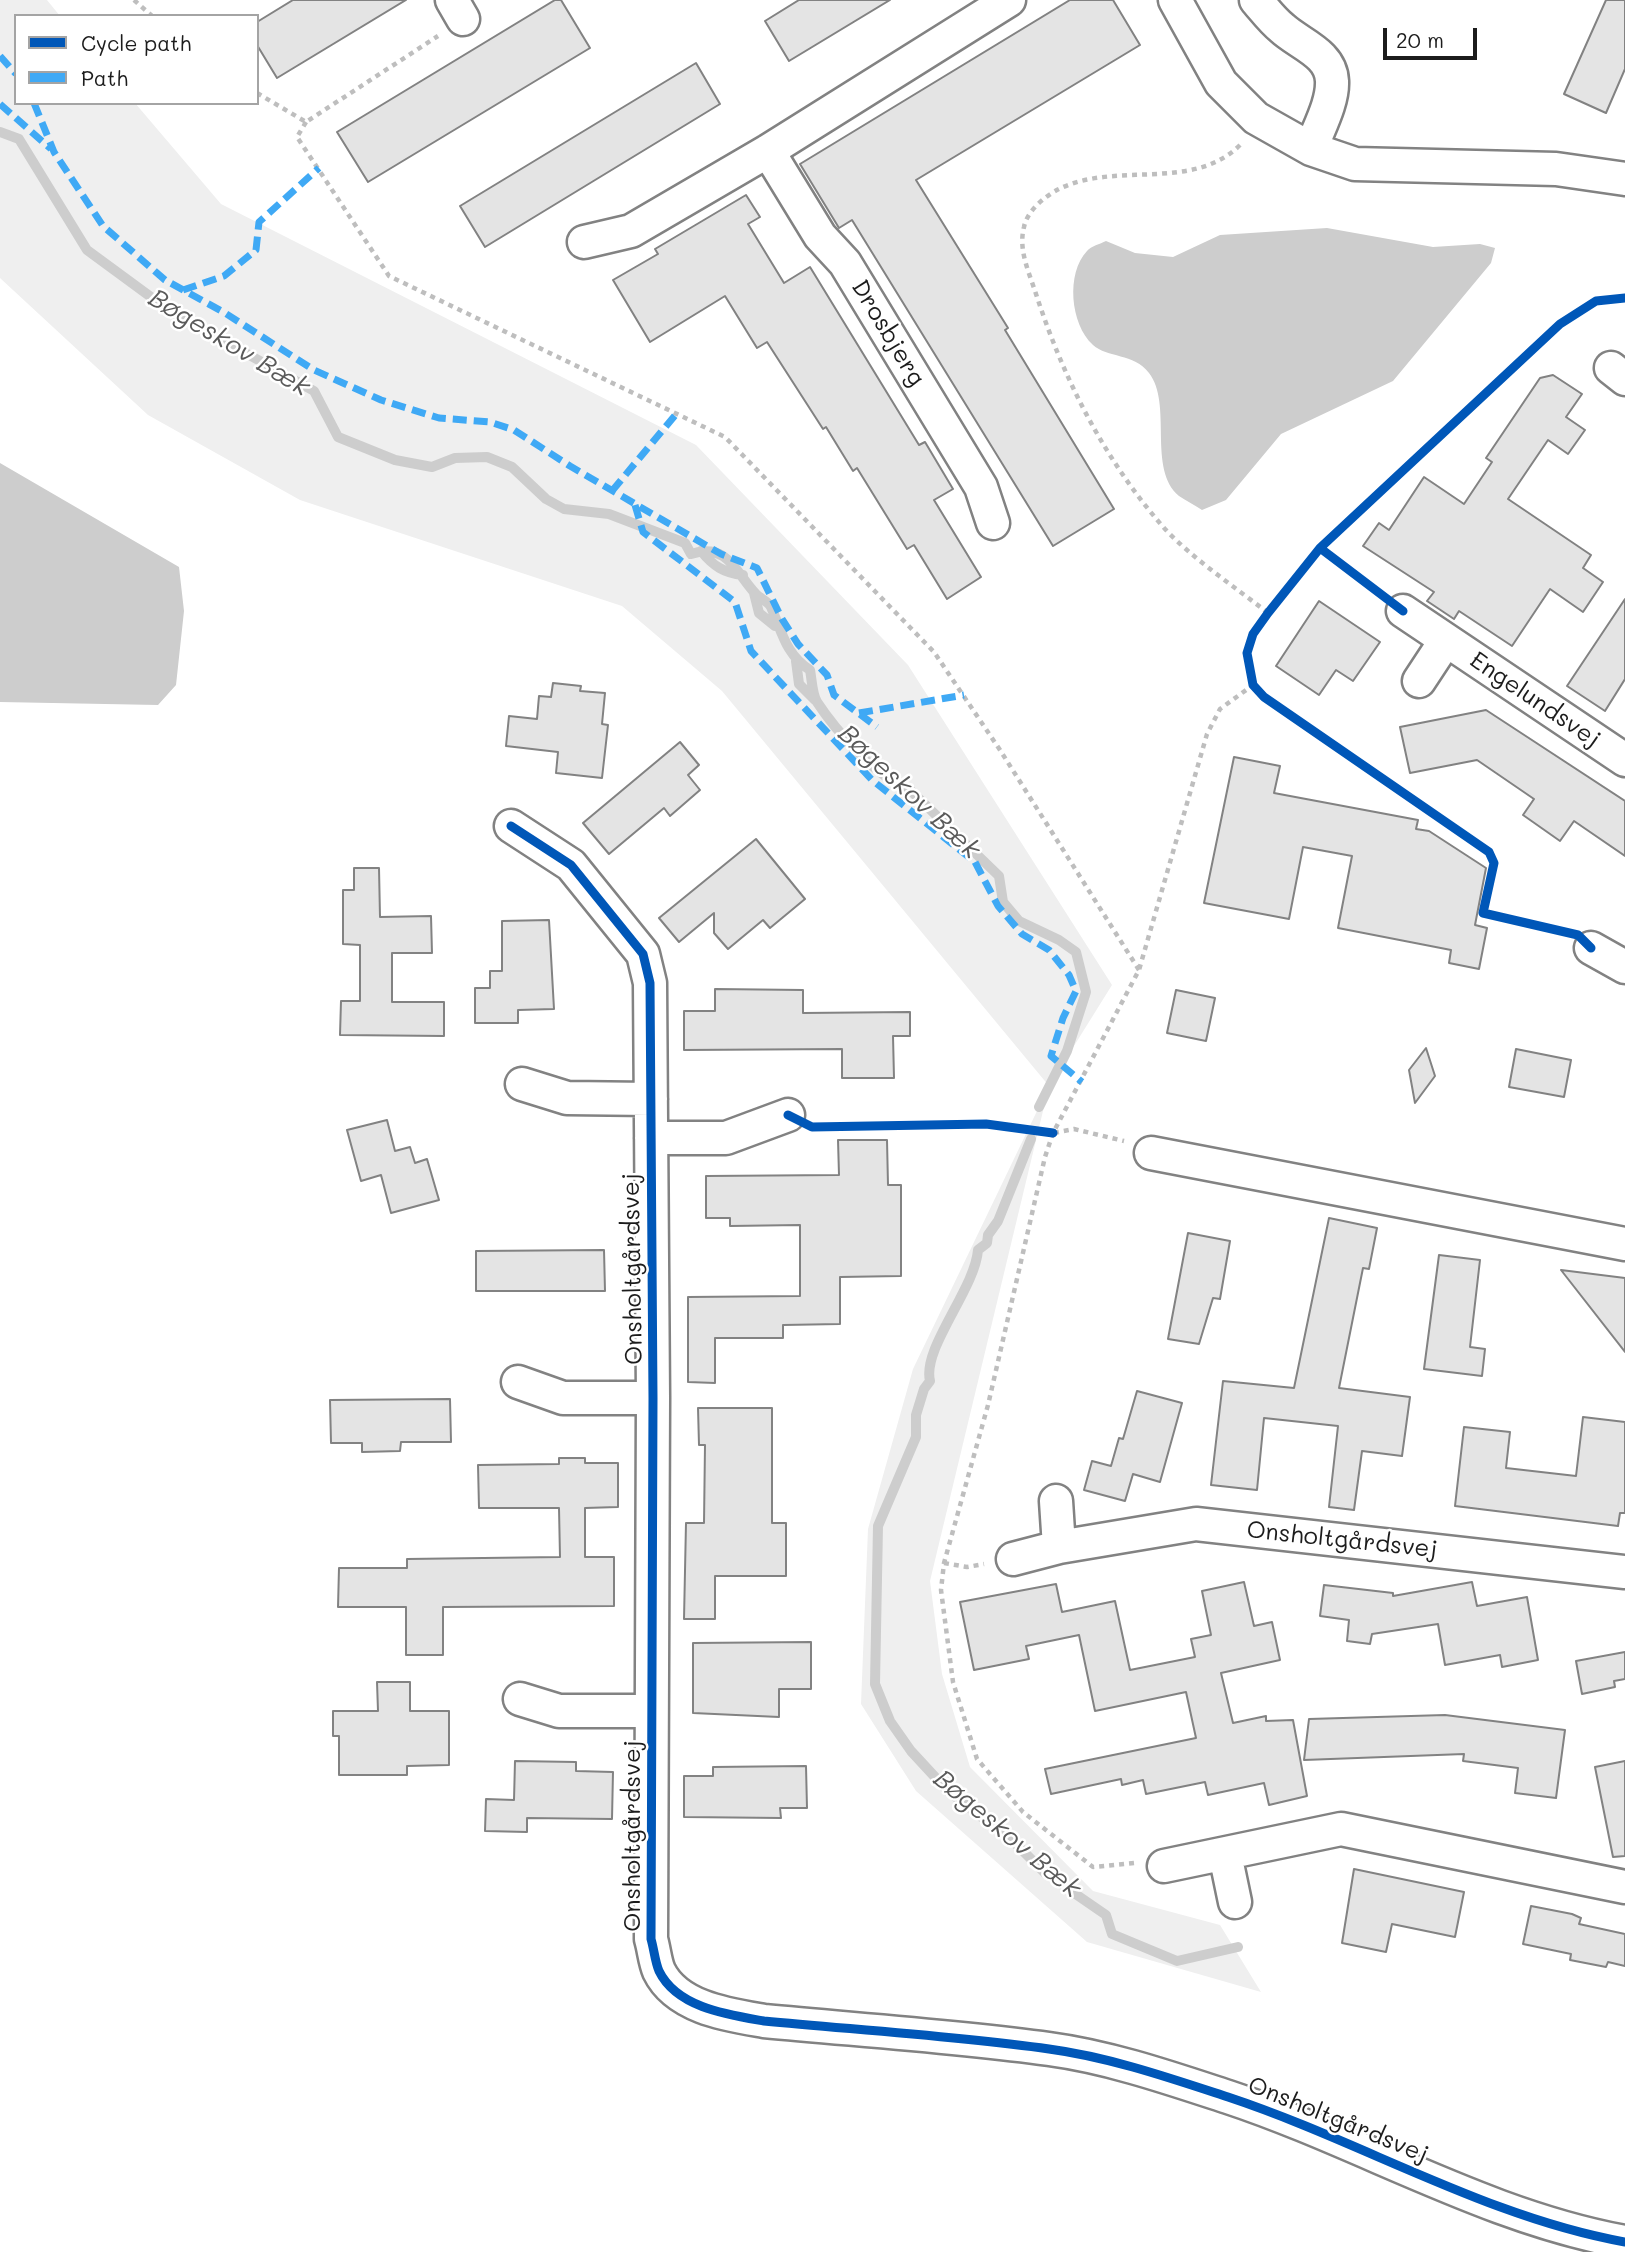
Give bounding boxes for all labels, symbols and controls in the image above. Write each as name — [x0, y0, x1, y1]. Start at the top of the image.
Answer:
legend — [14, 14, 259, 105]
scale bar — [1387, 14, 1482, 58]
text: 20 m — [1396, 26, 1444, 53]
text: Cycle path — [81, 29, 191, 56]
text: Path — [81, 64, 128, 91]
street label: Drosbjerg — [845, 275, 931, 391]
water label: Bøgeskov Bæk — [143, 283, 315, 403]
street label: Engelundsvej — [1464, 646, 1606, 754]
water label: Bøgeskov Bæk — [832, 718, 986, 866]
street label: Onsholtgårdsvej — [617, 1173, 649, 1365]
street label: Onsholtgårdsvej — [1245, 1516, 1439, 1564]
street label: Onsholtgårdsvej — [619, 1740, 647, 1932]
water label: Bøgeskov Bæk — [927, 1763, 1087, 1905]
street label: Onsholtgårdsvej — [1244, 2071, 1432, 2169]

